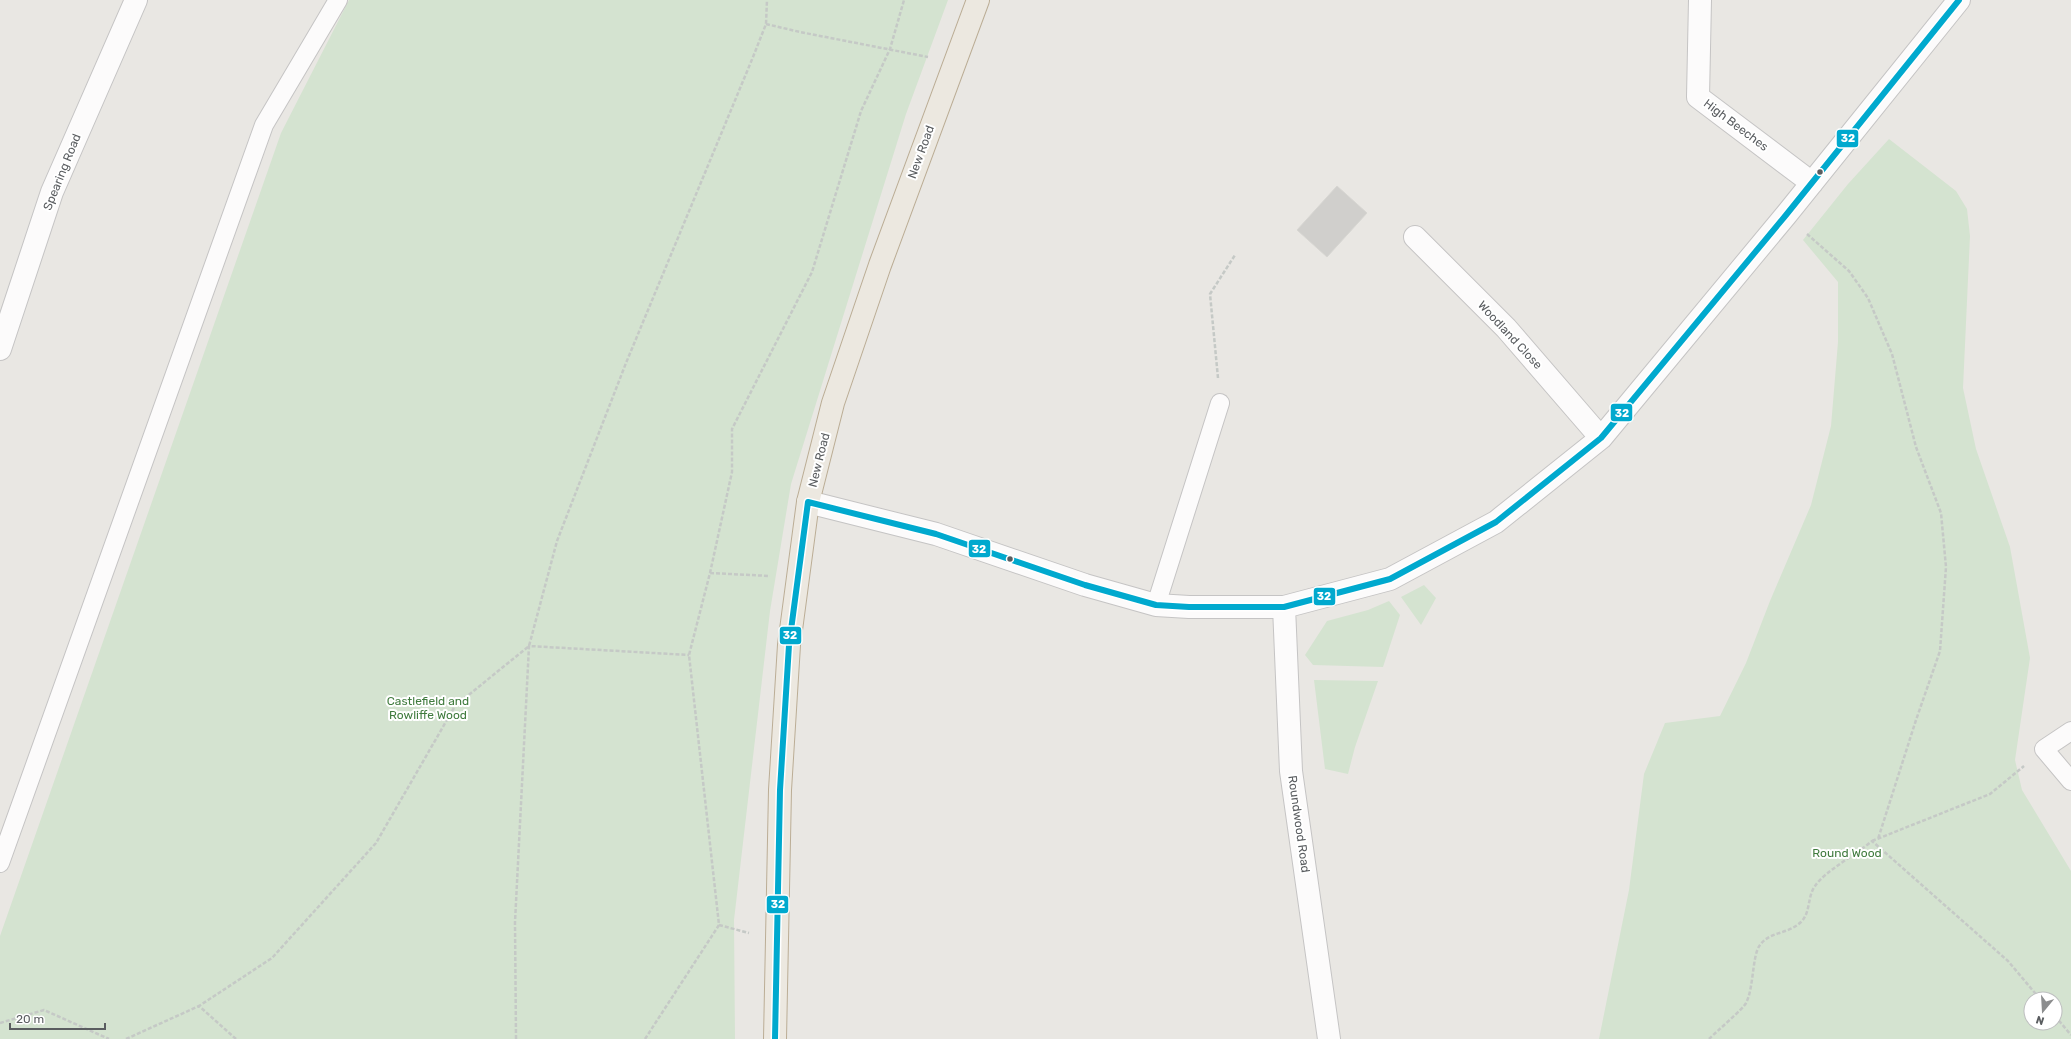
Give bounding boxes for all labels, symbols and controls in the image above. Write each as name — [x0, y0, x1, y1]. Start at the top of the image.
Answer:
street label: High Beeches — [1701, 96, 1771, 154]
street label: New Road — [905, 123, 937, 181]
line badge: 32 — [1836, 129, 1859, 148]
street label: Spearing Road — [40, 132, 84, 212]
text: 32 — [1841, 132, 1855, 145]
unlabelled marker — [1815, 167, 1825, 177]
street label: Woodland Close — [1475, 298, 1545, 372]
line badge: 32 — [1610, 403, 1633, 422]
text: 32 — [1615, 407, 1629, 420]
street label: New Road — [805, 431, 833, 489]
line badge: 32 — [968, 539, 991, 558]
text: 32 — [972, 543, 986, 556]
unlabelled marker — [1005, 554, 1015, 564]
line badge: 32 — [1313, 587, 1336, 606]
text: 32 — [1317, 590, 1331, 603]
line badge: 32 — [779, 626, 802, 645]
text: 32 — [783, 629, 797, 642]
park label: Castlefield and Rowliffe Wood — [387, 694, 469, 722]
street label: Roundwood Road — [1285, 774, 1313, 874]
park label: Round Wood — [1812, 846, 1882, 860]
line badge: 32 — [766, 895, 789, 914]
text: 32 — [771, 898, 785, 911]
north arrow — [2023, 991, 2063, 1031]
scale bar — [10, 1005, 105, 1031]
text: 20 m — [16, 1012, 44, 1026]
text: N — [2034, 1013, 2046, 1027]

